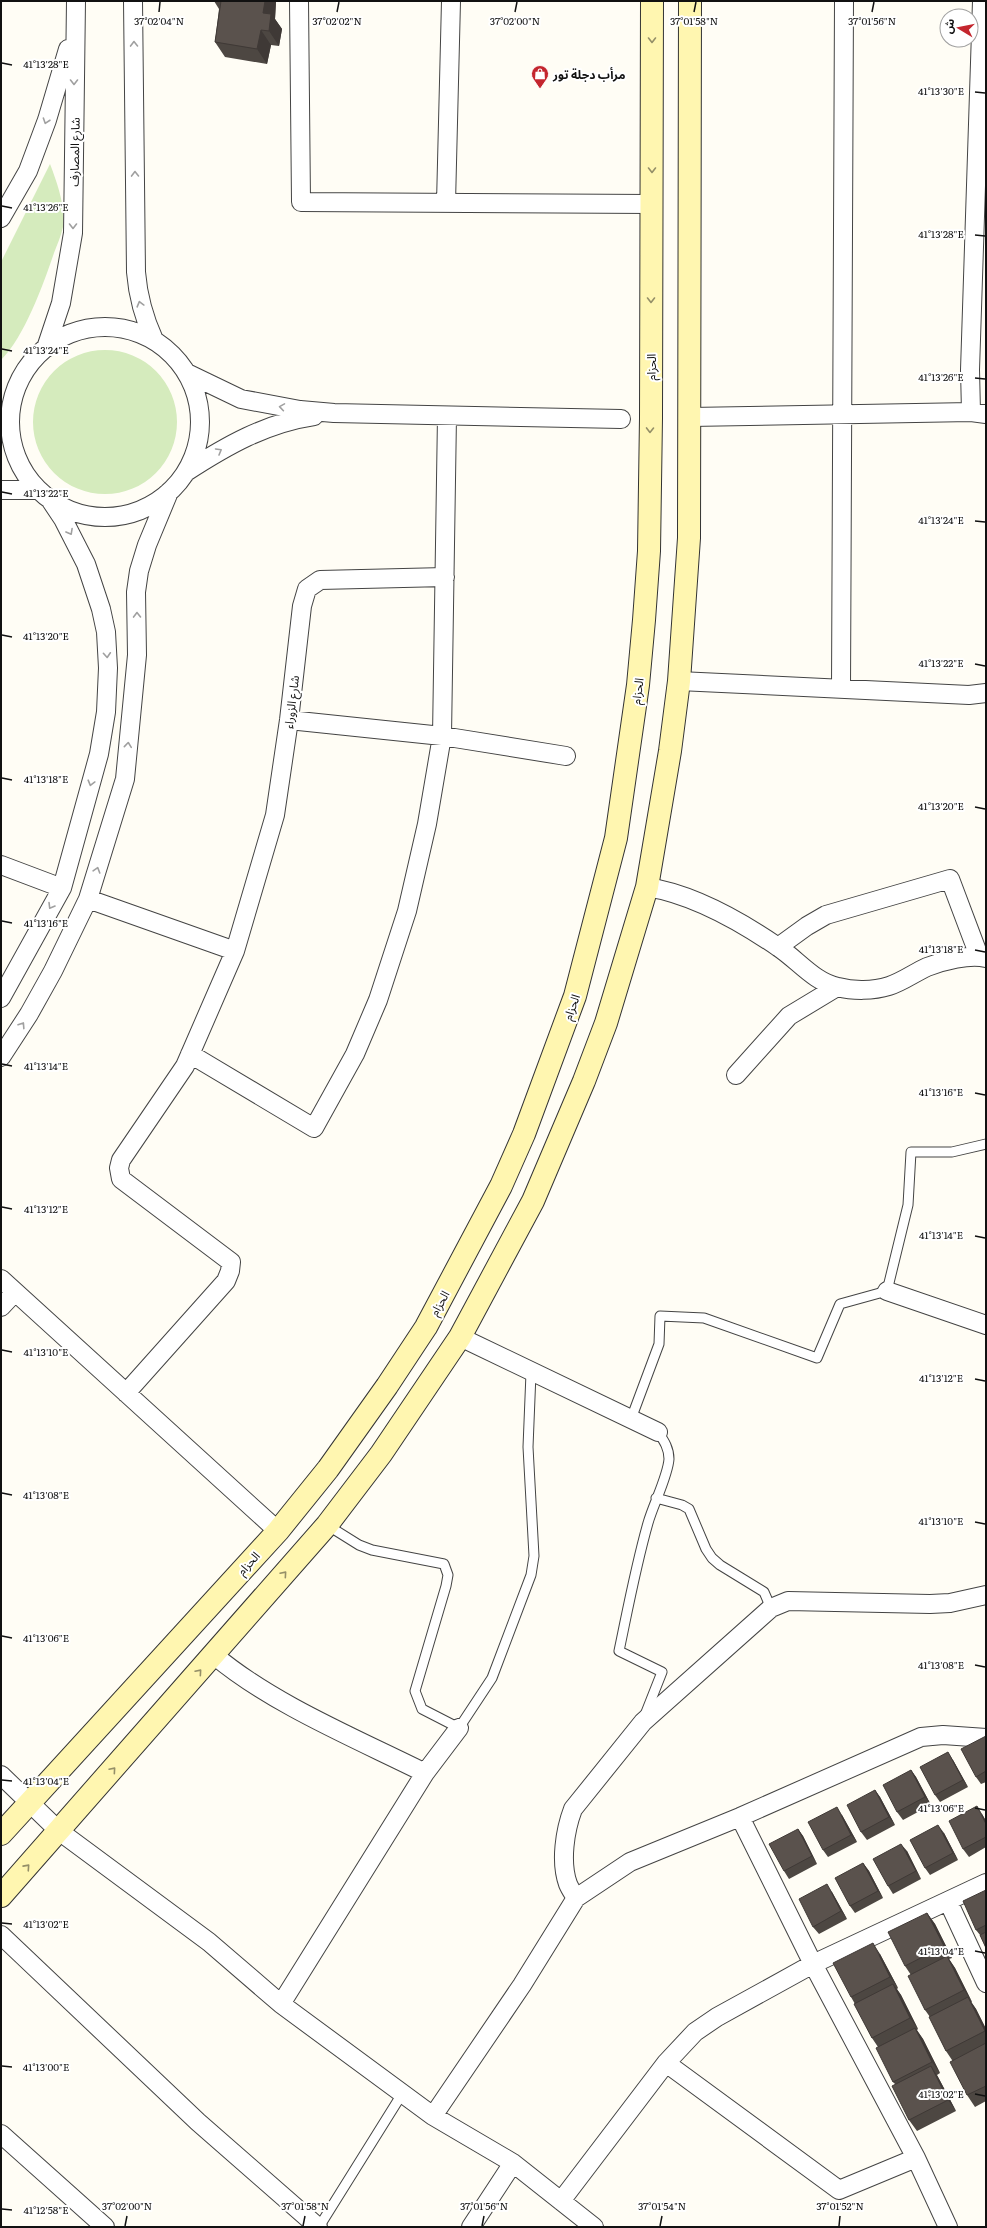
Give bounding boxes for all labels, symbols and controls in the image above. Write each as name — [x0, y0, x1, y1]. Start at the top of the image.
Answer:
north arrow — [939, 8, 979, 48]
text: 37°02'04"N — [134, 13, 184, 28]
text: 37°02'02"N — [312, 13, 362, 28]
text: 37°02'00"N — [490, 13, 540, 28]
text: 37°01'58"N — [670, 13, 718, 28]
text: 37°01'56"N — [848, 13, 896, 28]
text: ش — [939, 17, 957, 35]
one-way arrow — [648, 37, 656, 43]
one-way arrow — [130, 41, 138, 47]
text: 41°13'28"E — [23, 56, 69, 71]
shop icon: مرأب دجلة تور — [530, 64, 550, 89]
place label: مرأب دجلة تور — [552, 65, 625, 83]
one-way arrow — [70, 79, 78, 85]
text: 41°13'30"E — [918, 83, 964, 98]
street label: شارع المصارف — [64, 117, 85, 187]
one-way arrow — [42, 118, 51, 125]
one-way arrow — [648, 167, 656, 173]
one-way arrow — [131, 171, 139, 177]
text: 41°13'26"E — [23, 199, 69, 214]
one-way arrow — [69, 223, 77, 229]
text: 41°13'28"E — [918, 226, 964, 241]
one-way arrow — [647, 297, 655, 303]
one-way arrow — [136, 301, 145, 308]
text: 41°13'24"E — [23, 342, 69, 357]
street label: الحزام — [642, 353, 661, 380]
text: 41°13'26"E — [918, 369, 964, 384]
one-way arrow — [279, 403, 285, 412]
one-way arrow — [646, 427, 655, 433]
one-way arrow — [215, 449, 222, 456]
text: 41°13'22"E — [23, 485, 69, 500]
text: 41°13'24"E — [918, 512, 964, 527]
one-way arrow — [66, 528, 73, 535]
one-way arrow — [133, 612, 141, 618]
text: 41°13'20"E — [23, 628, 69, 643]
one-way arrow — [103, 652, 112, 658]
text: 41°13'22"E — [918, 655, 964, 670]
street label: شارع الزوراء — [279, 674, 304, 730]
street label: الحزام — [626, 676, 649, 705]
one-way arrow — [124, 742, 133, 748]
text: 41°13'18"E — [24, 771, 68, 786]
one-way arrow — [87, 780, 96, 787]
text: 41°13'20"E — [918, 798, 964, 813]
one-way arrow — [92, 867, 101, 874]
one-way arrow — [48, 902, 56, 909]
text: 41°13'16"E — [24, 915, 68, 930]
text: 41°13'18"E — [919, 941, 963, 956]
street label: الحزام — [558, 991, 585, 1023]
one-way arrow — [18, 1022, 25, 1029]
text: 41°13'14"E — [24, 1058, 68, 1073]
text: 41°13'16"E — [919, 1084, 963, 1099]
text: 41°13'12"E — [24, 1201, 68, 1216]
text: 41°13'14"E — [919, 1227, 963, 1242]
street label: الحزام — [425, 1287, 454, 1320]
text: 41°13'10"E — [24, 1344, 68, 1359]
text: 41°13'12"E — [919, 1370, 963, 1385]
text: 41°13'08"E — [23, 1487, 69, 1502]
text: 41°13'10"E — [919, 1513, 963, 1528]
street label: الحزام — [232, 1547, 264, 1580]
one-way arrow — [280, 1572, 287, 1579]
text: 41°13'06"E — [23, 1630, 69, 1645]
text: 41°13'08"E — [918, 1657, 964, 1672]
one-way arrow — [194, 1670, 201, 1677]
one-way arrow — [108, 1767, 116, 1775]
text: 41°13'04"E — [23, 1773, 69, 1788]
text: 41°13'06"E — [918, 1800, 964, 1815]
one-way arrow — [22, 1864, 30, 1872]
text: 41°13'02"E — [23, 1916, 69, 1931]
text: 41°13'04"E — [918, 1943, 964, 1958]
text: 41°13'00"E — [23, 2059, 69, 2074]
text: 41°13'02"E — [918, 2086, 964, 2101]
text: 37°02'00"N — [102, 2198, 152, 2213]
text: 37°01'58"N — [281, 2198, 329, 2213]
text: 37°01'56"N — [460, 2198, 508, 2213]
text: 37°01'54"N — [638, 2198, 686, 2213]
text: 37°01'52"N — [816, 2198, 864, 2213]
text: 41°12'58"E — [23, 2202, 69, 2217]

